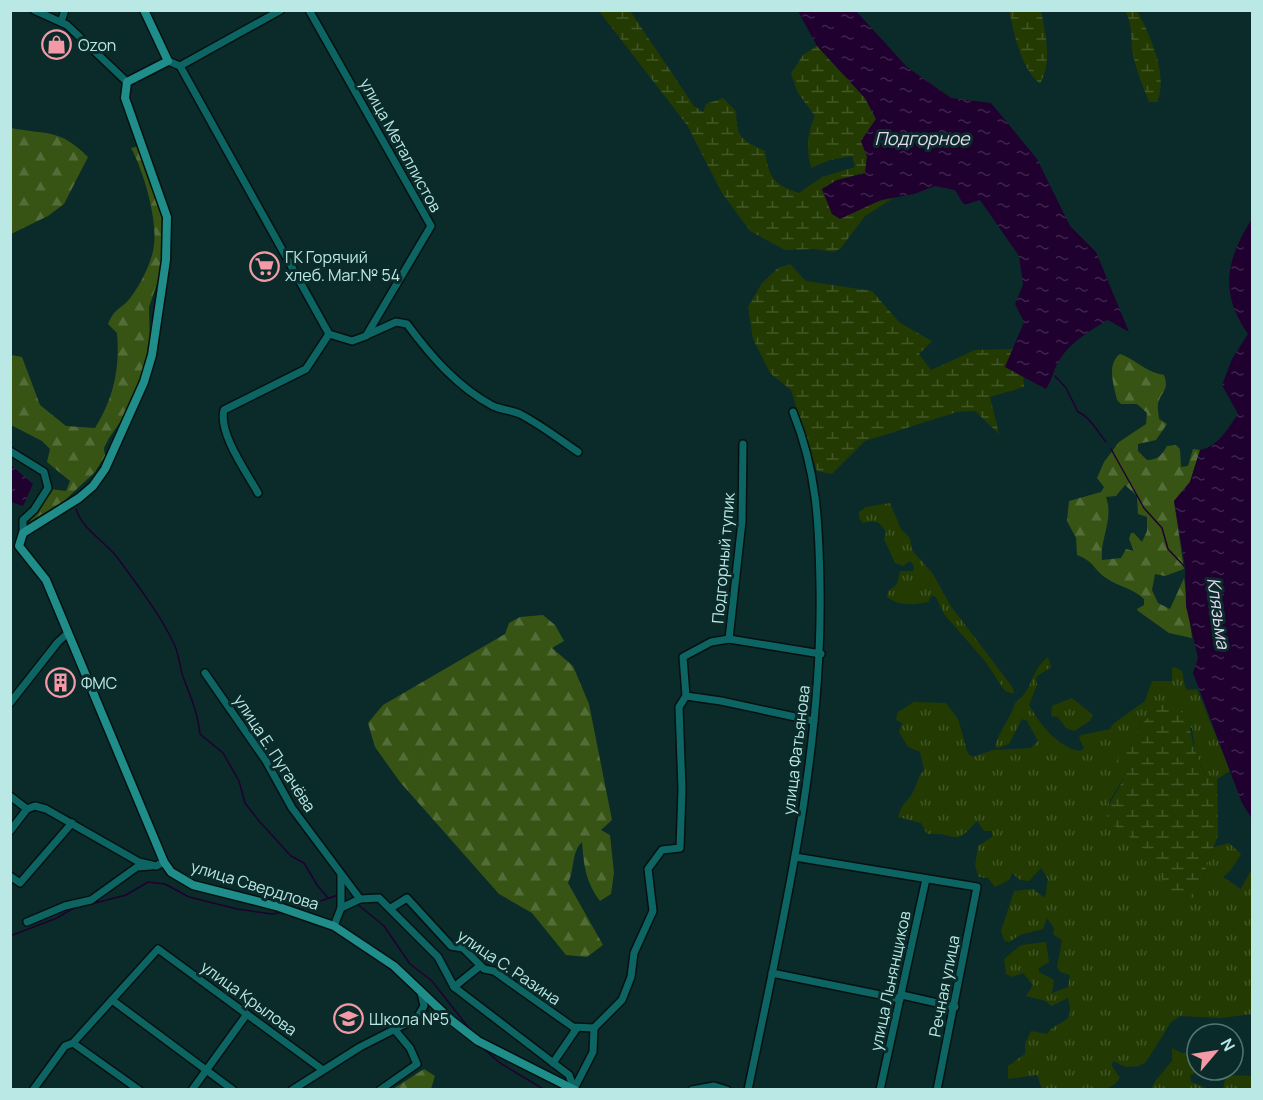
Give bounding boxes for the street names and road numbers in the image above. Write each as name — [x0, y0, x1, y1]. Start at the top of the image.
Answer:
street label: улица Металлистов — [355, 74, 447, 216]
street label: Подгорный тупик — [706, 491, 740, 624]
street label: улица Фатьянова — [777, 684, 815, 816]
street label: улица Е. Пугачёва — [229, 690, 321, 816]
street label: улица Свердлова — [188, 855, 322, 915]
street label: улица Льнянщиков — [864, 908, 916, 1053]
street label: улица С. Разина — [453, 924, 565, 1010]
street label: Речная улица — [923, 933, 965, 1039]
street label: улица Крылова — [196, 956, 302, 1040]

